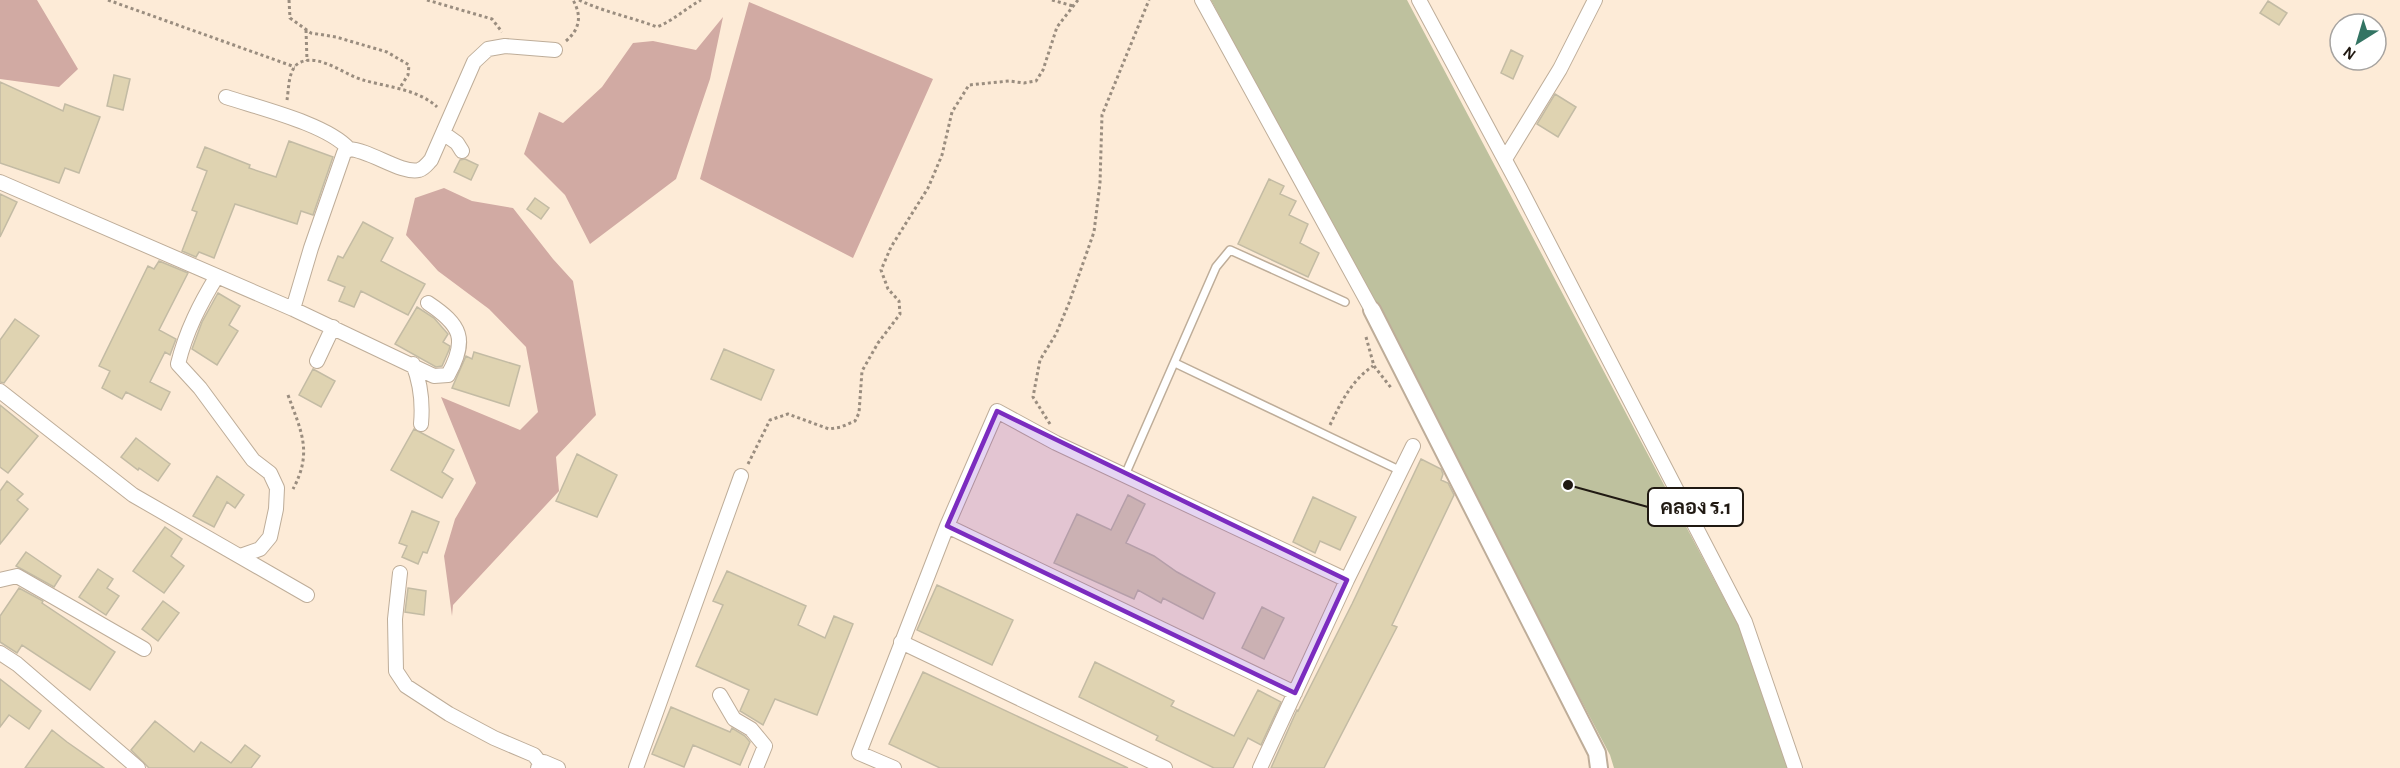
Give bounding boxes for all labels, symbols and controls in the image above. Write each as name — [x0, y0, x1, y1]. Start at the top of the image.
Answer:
north arrow — [2328, 12, 2388, 72]
text: N — [2340, 43, 2359, 63]
callout: คลอง ร.1 — [1648, 488, 1743, 526]
text: คลอง ร.1 — [1661, 498, 1731, 518]

